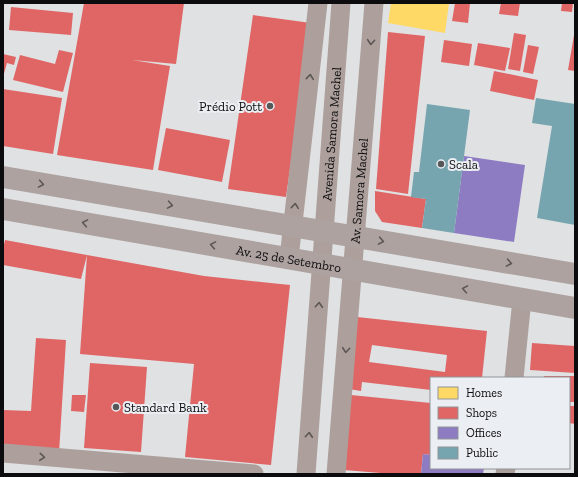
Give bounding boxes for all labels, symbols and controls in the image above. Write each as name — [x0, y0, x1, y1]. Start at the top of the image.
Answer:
one-way arrow — [366, 39, 375, 45]
street label: Avenida Samora Machel — [319, 66, 344, 201]
one-way arrow — [305, 73, 314, 80]
place label: Prédio Pott — [199, 99, 262, 114]
marker: Prédio Pott — [265, 101, 275, 111]
street label: Av. Samora Machel — [348, 137, 371, 244]
place label: Scala — [449, 157, 479, 172]
marker: Scala — [436, 159, 446, 169]
one-way arrow — [38, 179, 45, 187]
one-way arrow — [167, 200, 173, 209]
one-way arrow — [290, 203, 299, 209]
one-way arrow — [82, 219, 88, 228]
one-way arrow — [378, 236, 384, 245]
one-way arrow — [210, 241, 216, 250]
street label: Av. 25 de Setembro — [235, 242, 343, 275]
one-way arrow — [506, 258, 512, 267]
one-way arrow — [462, 285, 468, 294]
one-way arrow — [314, 302, 323, 308]
one-way arrow — [341, 347, 350, 353]
legend — [430, 377, 570, 469]
text: Homes — [466, 386, 502, 400]
place label: Standard Bank — [124, 400, 207, 415]
marker: Standard Bank — [111, 402, 121, 412]
text: Shops — [466, 406, 497, 420]
text: Offices — [466, 426, 502, 440]
one-way arrow — [305, 432, 314, 438]
text: Public — [466, 446, 499, 460]
one-way arrow — [39, 452, 45, 461]

